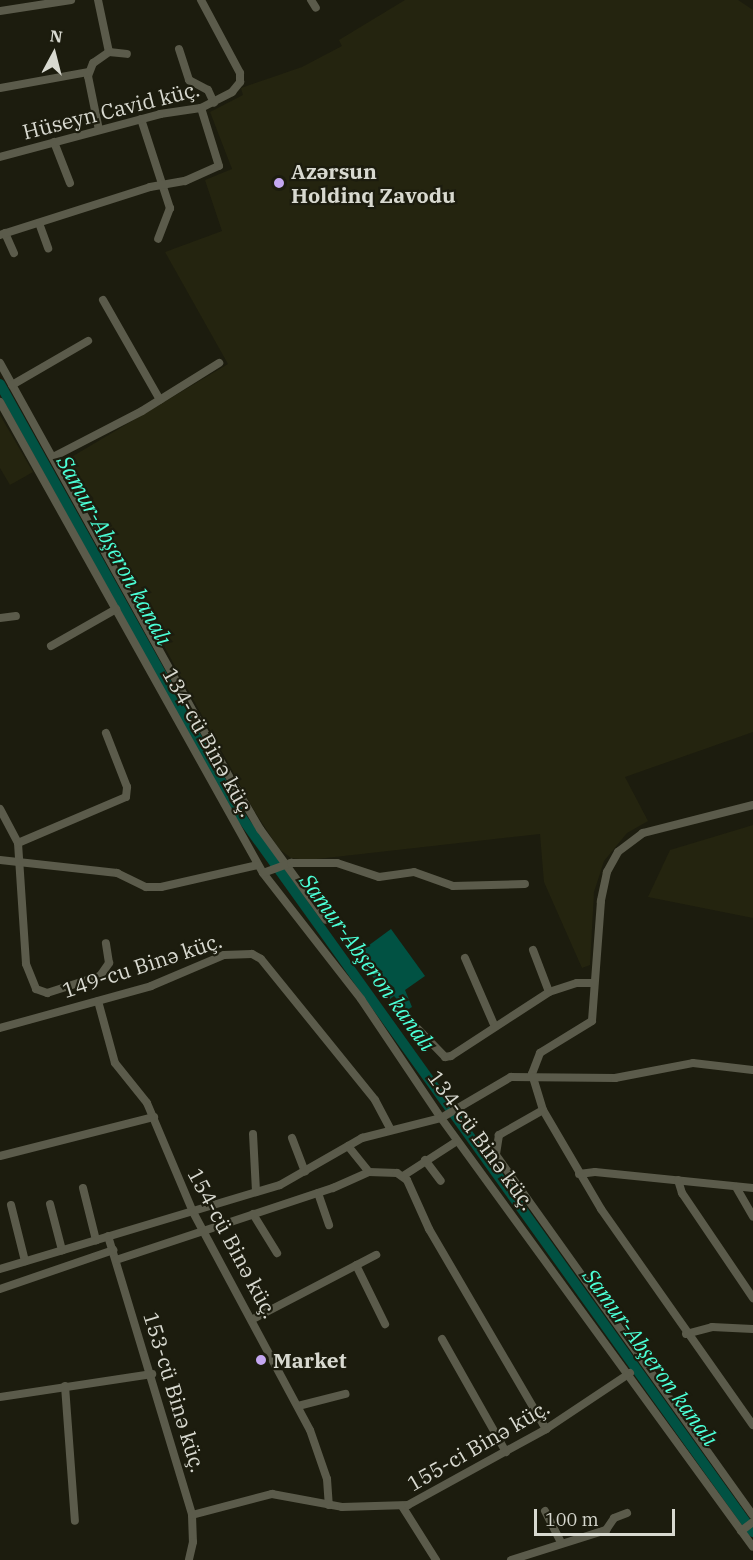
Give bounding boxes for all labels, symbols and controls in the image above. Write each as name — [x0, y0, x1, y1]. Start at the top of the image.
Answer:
north arrow — [24, 24, 84, 84]
text: N — [49, 25, 64, 47]
street label: Hüseyn Cavid küç. — [20, 76, 202, 144]
place label: Azərsun Holdinq Zavodu — [291, 158, 456, 208]
marker: Azərsun Holdinq Zavodu — [272, 176, 286, 190]
water label: Samur-Abşeron kanalı — [52, 450, 178, 650]
street label: 134-cü Binə küç. — [158, 663, 260, 821]
water label: Samur-Abşeron kanalı — [295, 868, 441, 1056]
street label: 149-cu Binə küç. — [59, 927, 225, 1003]
street label: 134-cü Binə küç. — [423, 1065, 541, 1215]
street label: 154-cü Binə küç. — [183, 1164, 283, 1322]
water label: Samur-Abşeron kanalı — [578, 1263, 724, 1451]
street label: 153-cü Binə küç. — [139, 1309, 211, 1475]
place label: Market — [273, 1347, 347, 1373]
marker: Market — [254, 1353, 268, 1367]
street label: 155-ci Binə küç. — [402, 1394, 554, 1496]
scale bar — [537, 1497, 678, 1535]
text: 100 m — [545, 1508, 599, 1531]

